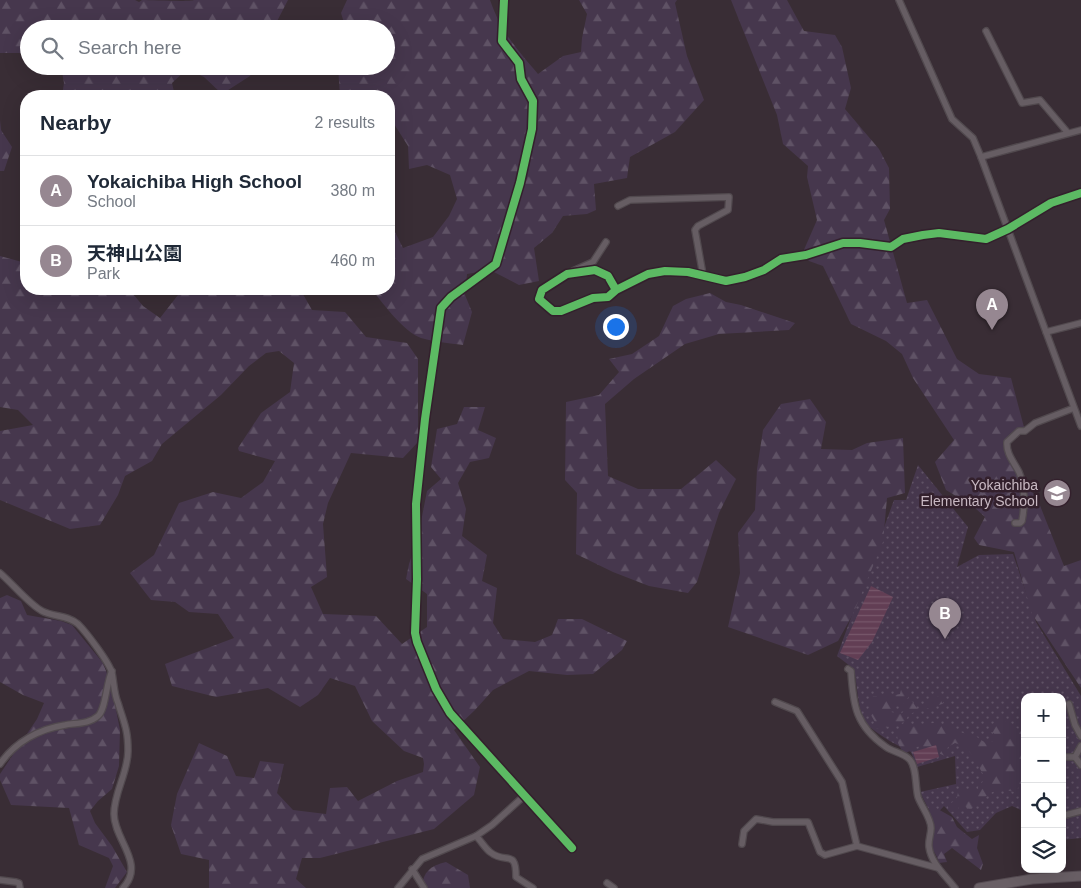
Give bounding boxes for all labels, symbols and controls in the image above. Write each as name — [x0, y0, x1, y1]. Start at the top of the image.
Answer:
search box — [20, 20, 395, 75]
icon: search — [38, 34, 66, 62]
text: Search here — [78, 37, 182, 58]
text: Nearby — [40, 111, 111, 134]
text: 2 results — [315, 114, 375, 131]
text: Yokaichiba High School — [87, 171, 302, 192]
text: A — [50, 182, 62, 199]
text: 380 m — [331, 182, 375, 199]
text: School — [87, 193, 136, 210]
text: 天神山公園 — [87, 243, 182, 264]
text: B — [50, 252, 62, 269]
text: 460 m — [331, 252, 375, 269]
text: Park — [87, 265, 120, 282]
pin: A — [976, 289, 1008, 330]
your location — [603, 314, 629, 340]
place label: Yokaichiba Elementary School — [920, 477, 1038, 509]
school or university icon: Yokaichiba Elementary School — [1042, 478, 1072, 508]
pin: B — [929, 598, 961, 639]
map controls — [1021, 693, 1066, 873]
button: + — [1021, 693, 1066, 738]
button: − — [1021, 738, 1066, 783]
button: locate — [1021, 783, 1066, 828]
button: layers — [1021, 828, 1066, 873]

